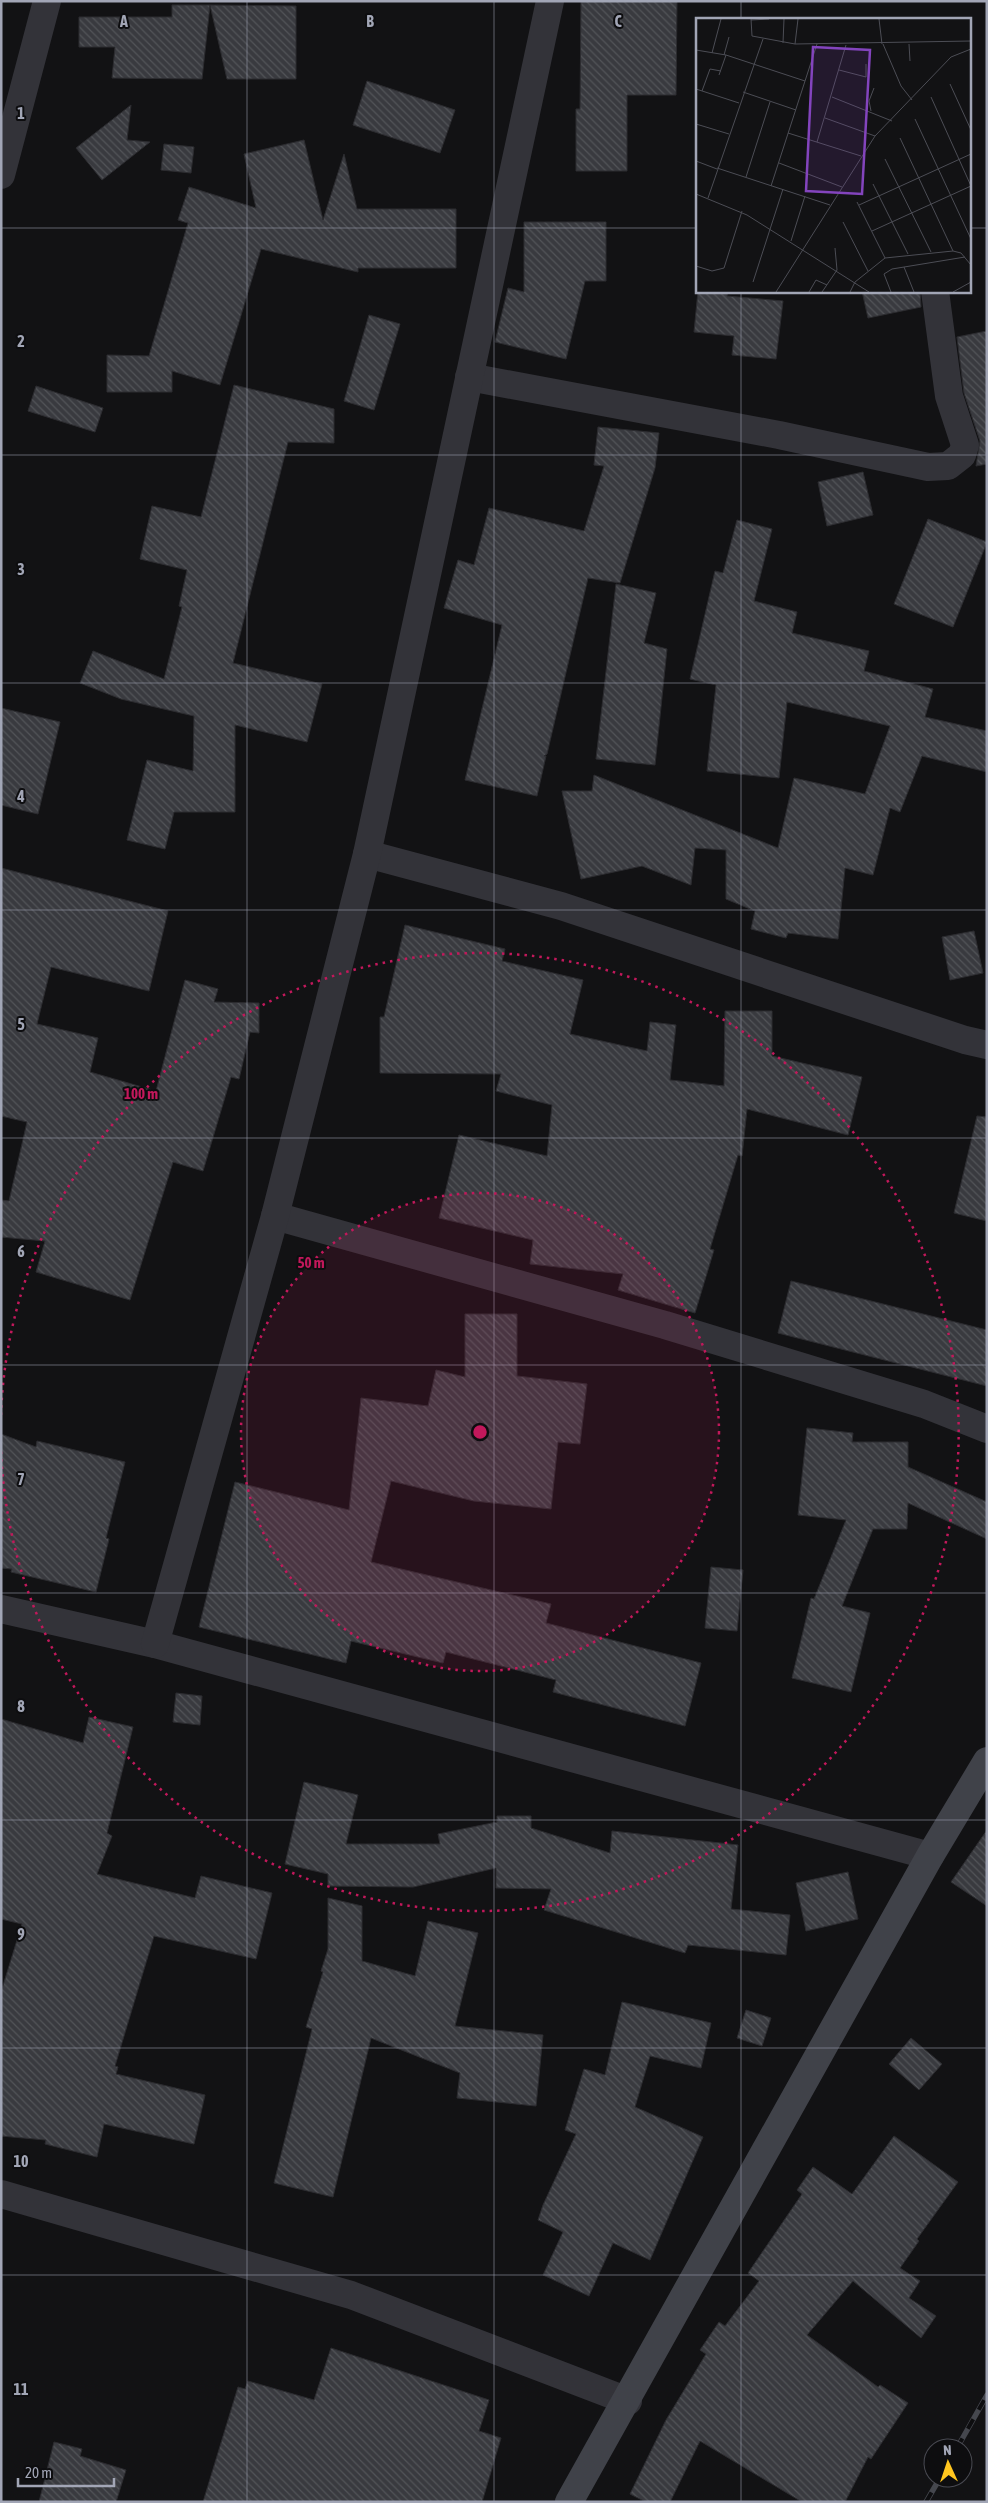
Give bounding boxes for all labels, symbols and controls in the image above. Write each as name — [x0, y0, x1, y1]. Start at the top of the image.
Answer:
text: A — [119, 12, 128, 30]
text: B — [366, 12, 374, 30]
text: C — [614, 12, 622, 30]
inset map — [696, 18, 970, 292]
text: 1 — [17, 104, 25, 122]
text: 2 — [17, 332, 25, 350]
text: 3 — [17, 560, 25, 578]
text: 4 — [16, 787, 25, 805]
text: 5 — [17, 1015, 25, 1033]
text: 100 m — [124, 1085, 158, 1102]
text: 6 — [17, 1242, 25, 1260]
text: 50 m — [298, 1254, 325, 1271]
centre of rings — [471, 1423, 489, 1441]
text: 7 — [17, 1470, 25, 1488]
text: 8 — [17, 1697, 25, 1715]
text: 9 — [17, 1925, 25, 1943]
text: 10 — [13, 2152, 29, 2170]
text: 11 — [13, 2380, 29, 2398]
north arrow — [923, 2438, 973, 2488]
text: N — [943, 2442, 952, 2458]
scale bar — [18, 2456, 114, 2488]
text: 20 m — [25, 2464, 52, 2481]

